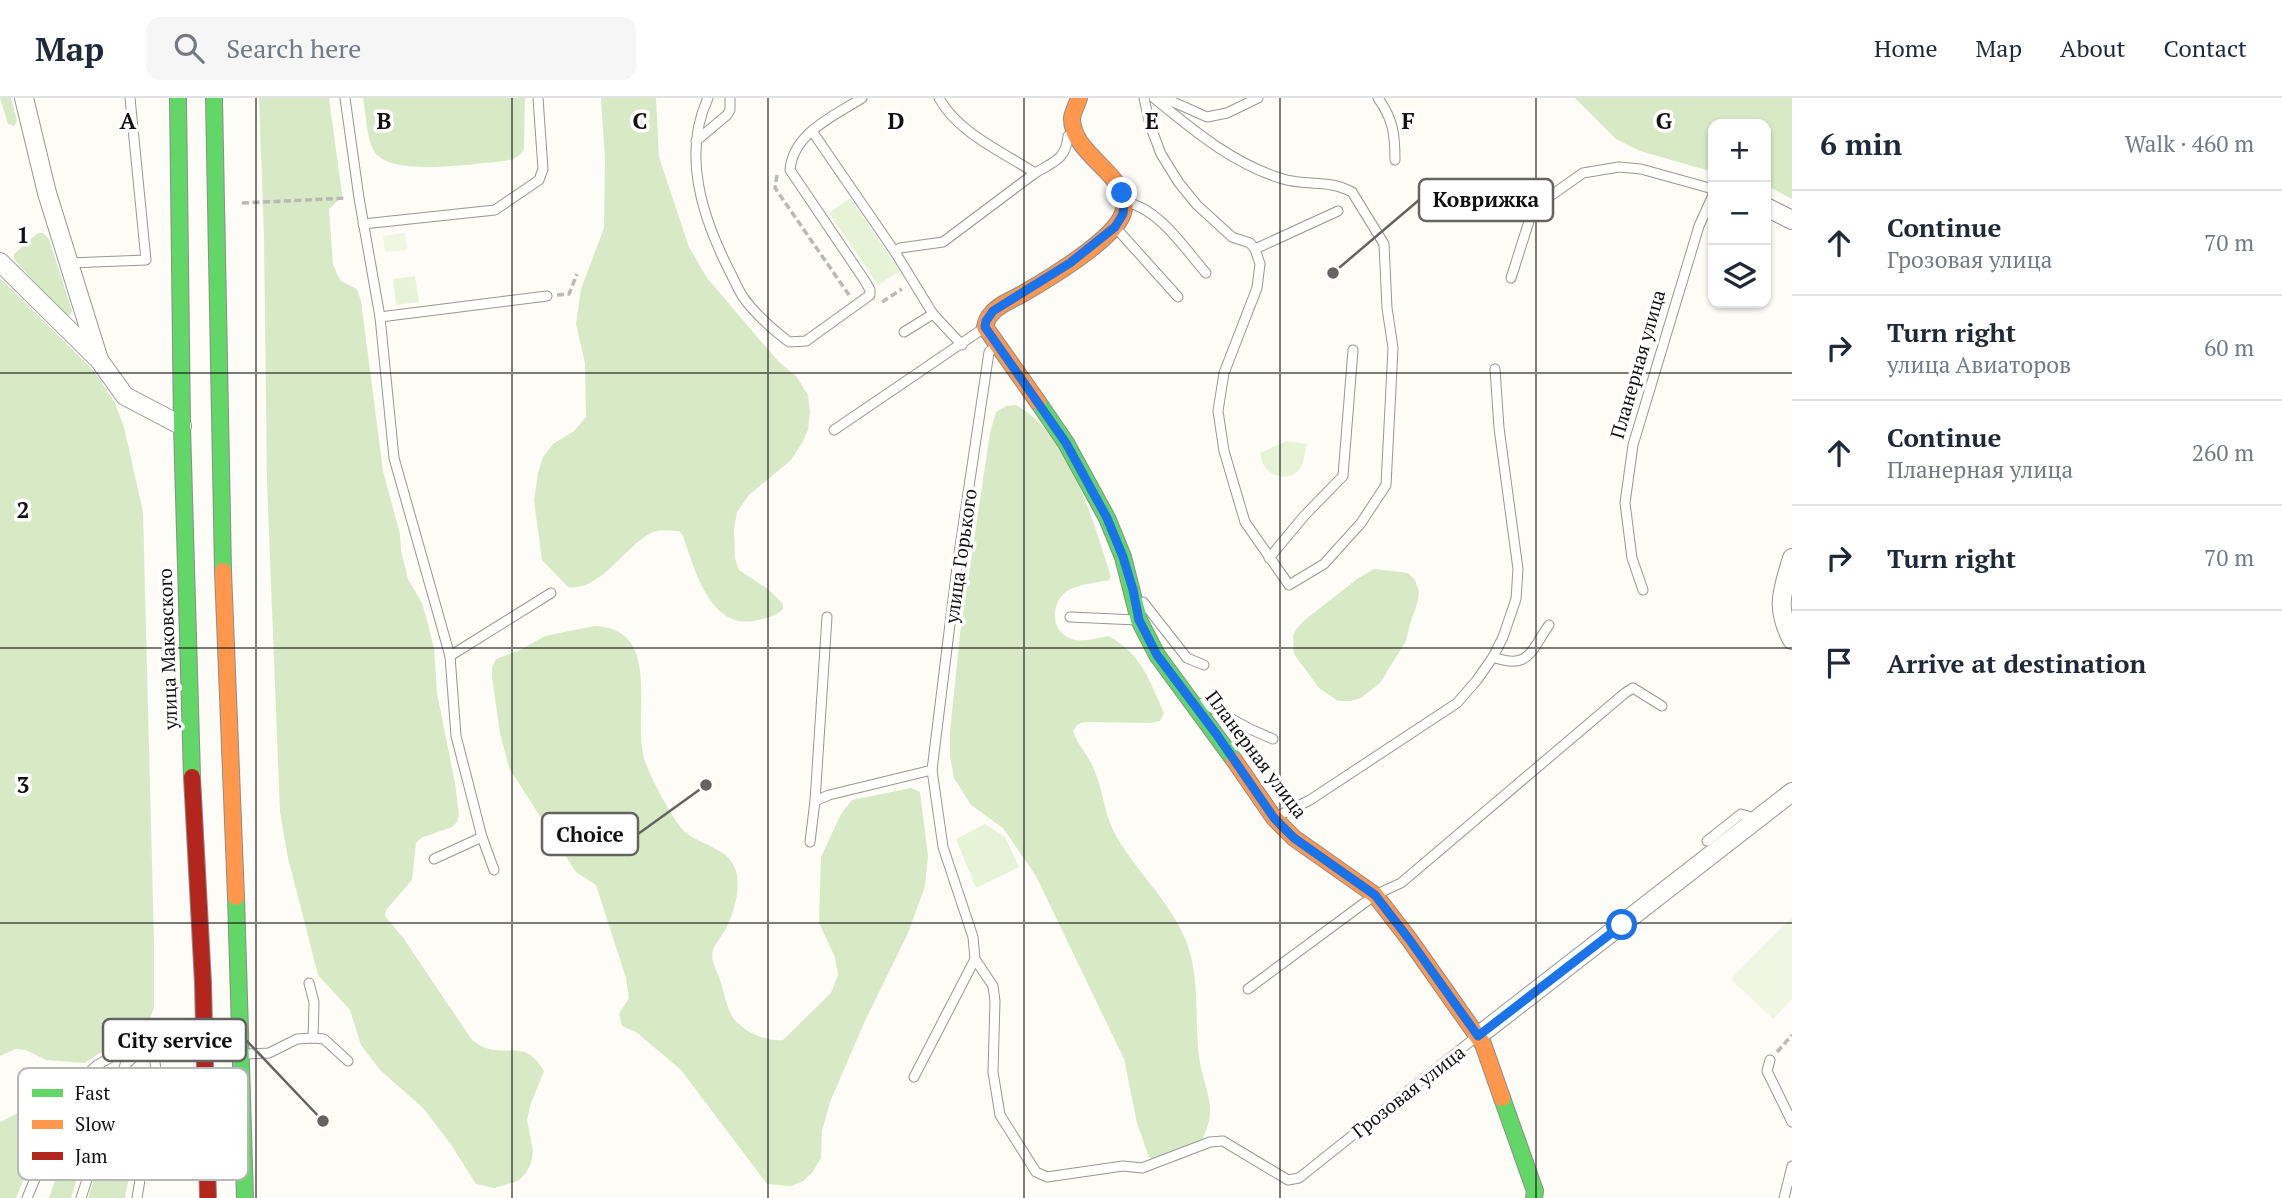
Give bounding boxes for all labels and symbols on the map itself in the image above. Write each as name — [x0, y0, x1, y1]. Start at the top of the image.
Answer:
text: A — [120, 105, 137, 136]
text: B — [377, 105, 392, 136]
text: C — [633, 105, 648, 136]
text: D — [888, 105, 905, 136]
text: E — [1145, 105, 1159, 136]
text: F — [1401, 105, 1415, 136]
text: G — [1656, 105, 1673, 136]
route end — [1106, 177, 1137, 208]
callout: Коврижка — [1419, 179, 1553, 221]
text: Коврижка — [1433, 185, 1540, 213]
text: 1 — [17, 219, 30, 250]
street label: Планерная улица — [1604, 286, 1670, 441]
street label: улица Горького — [938, 487, 982, 626]
text: 2 — [17, 494, 30, 525]
street label: улица Маковского — [152, 568, 182, 731]
street label: Планерная улица — [1201, 685, 1313, 823]
text: 3 — [17, 769, 30, 800]
callout: Choice — [542, 813, 638, 855]
text: Choice — [556, 820, 624, 848]
route start — [1606, 909, 1637, 940]
callout: City service — [103, 1019, 246, 1061]
text: City service — [117, 1026, 233, 1054]
street label: Грозовая улица — [1346, 1039, 1470, 1143]
legend — [18, 1068, 248, 1180]
text: Fast — [75, 1080, 110, 1105]
text: Slow — [75, 1111, 116, 1136]
text: Jam — [75, 1143, 108, 1168]

